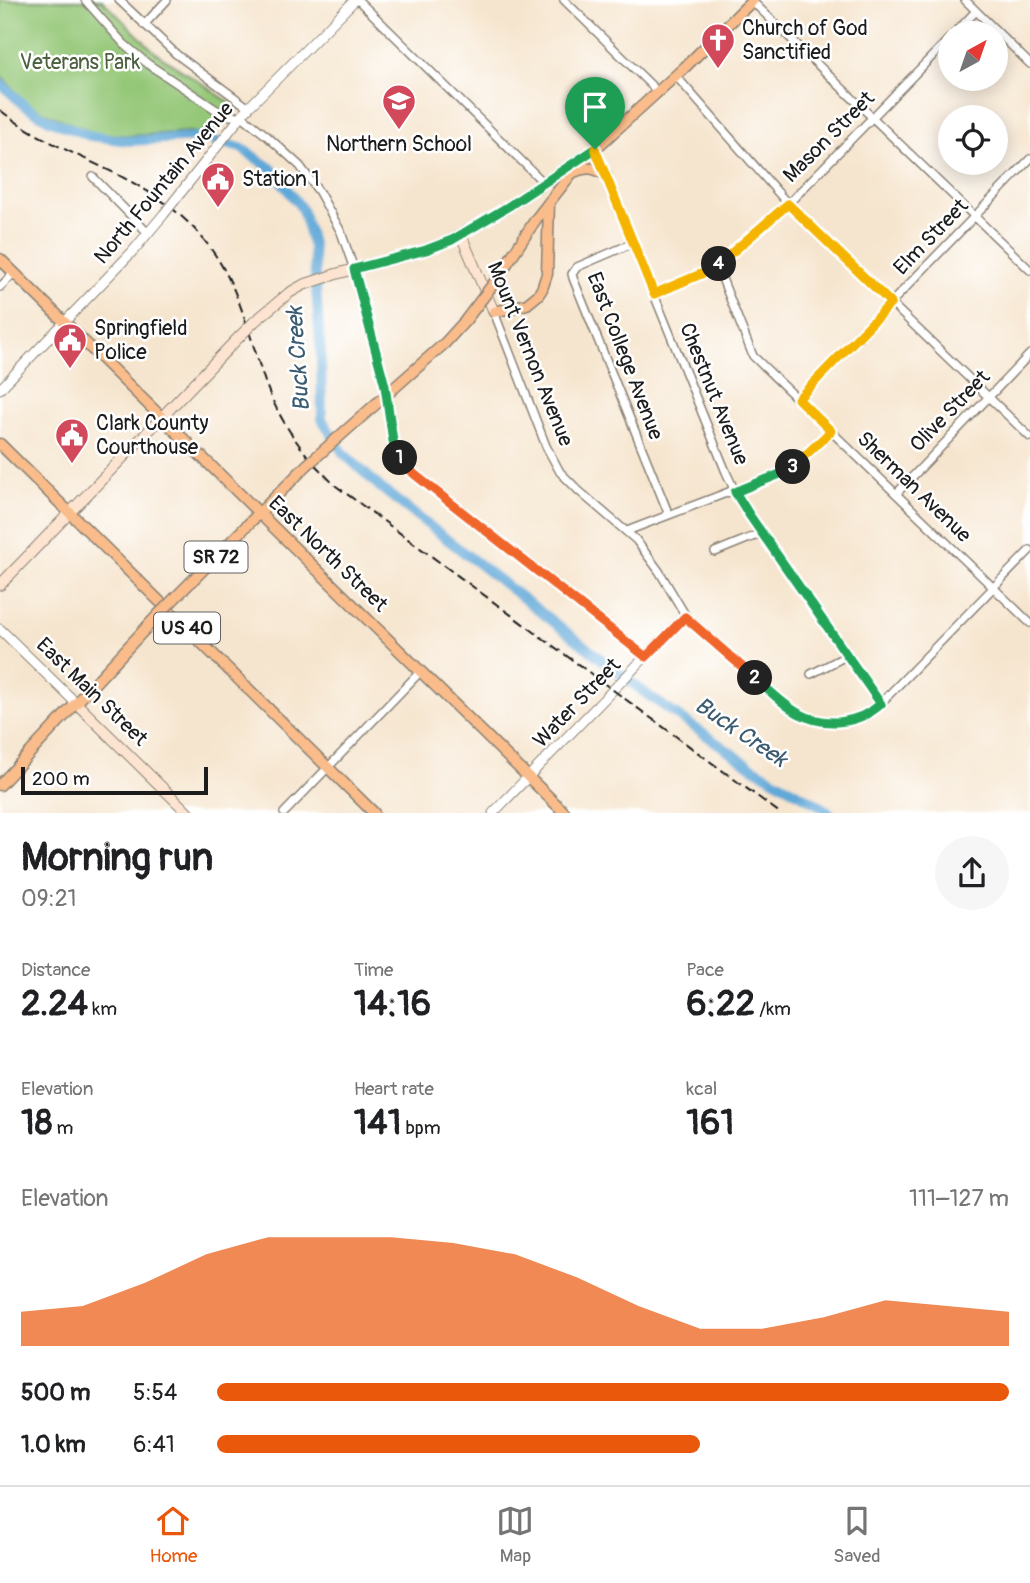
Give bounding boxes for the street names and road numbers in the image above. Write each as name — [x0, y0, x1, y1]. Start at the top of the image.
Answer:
street label: Mason Street — [777, 85, 881, 189]
street label: North Fountain Avenue — [88, 96, 240, 270]
street label: Elm Street — [888, 193, 974, 281]
street label: Mount Vernon Avenue — [481, 258, 580, 451]
street label: East College Avenue — [581, 268, 670, 444]
street label: Chestnut Avenue — [673, 319, 755, 470]
street label: Olive Street — [904, 364, 996, 458]
street label: Sherman Avenue — [851, 426, 977, 549]
street label: East North Street — [263, 490, 394, 618]
road number: SR 72 — [184, 542, 248, 572]
road number: US 40 — [154, 612, 220, 643]
street label: East Main Street — [31, 632, 154, 752]
street label: Water Street — [527, 652, 627, 754]

